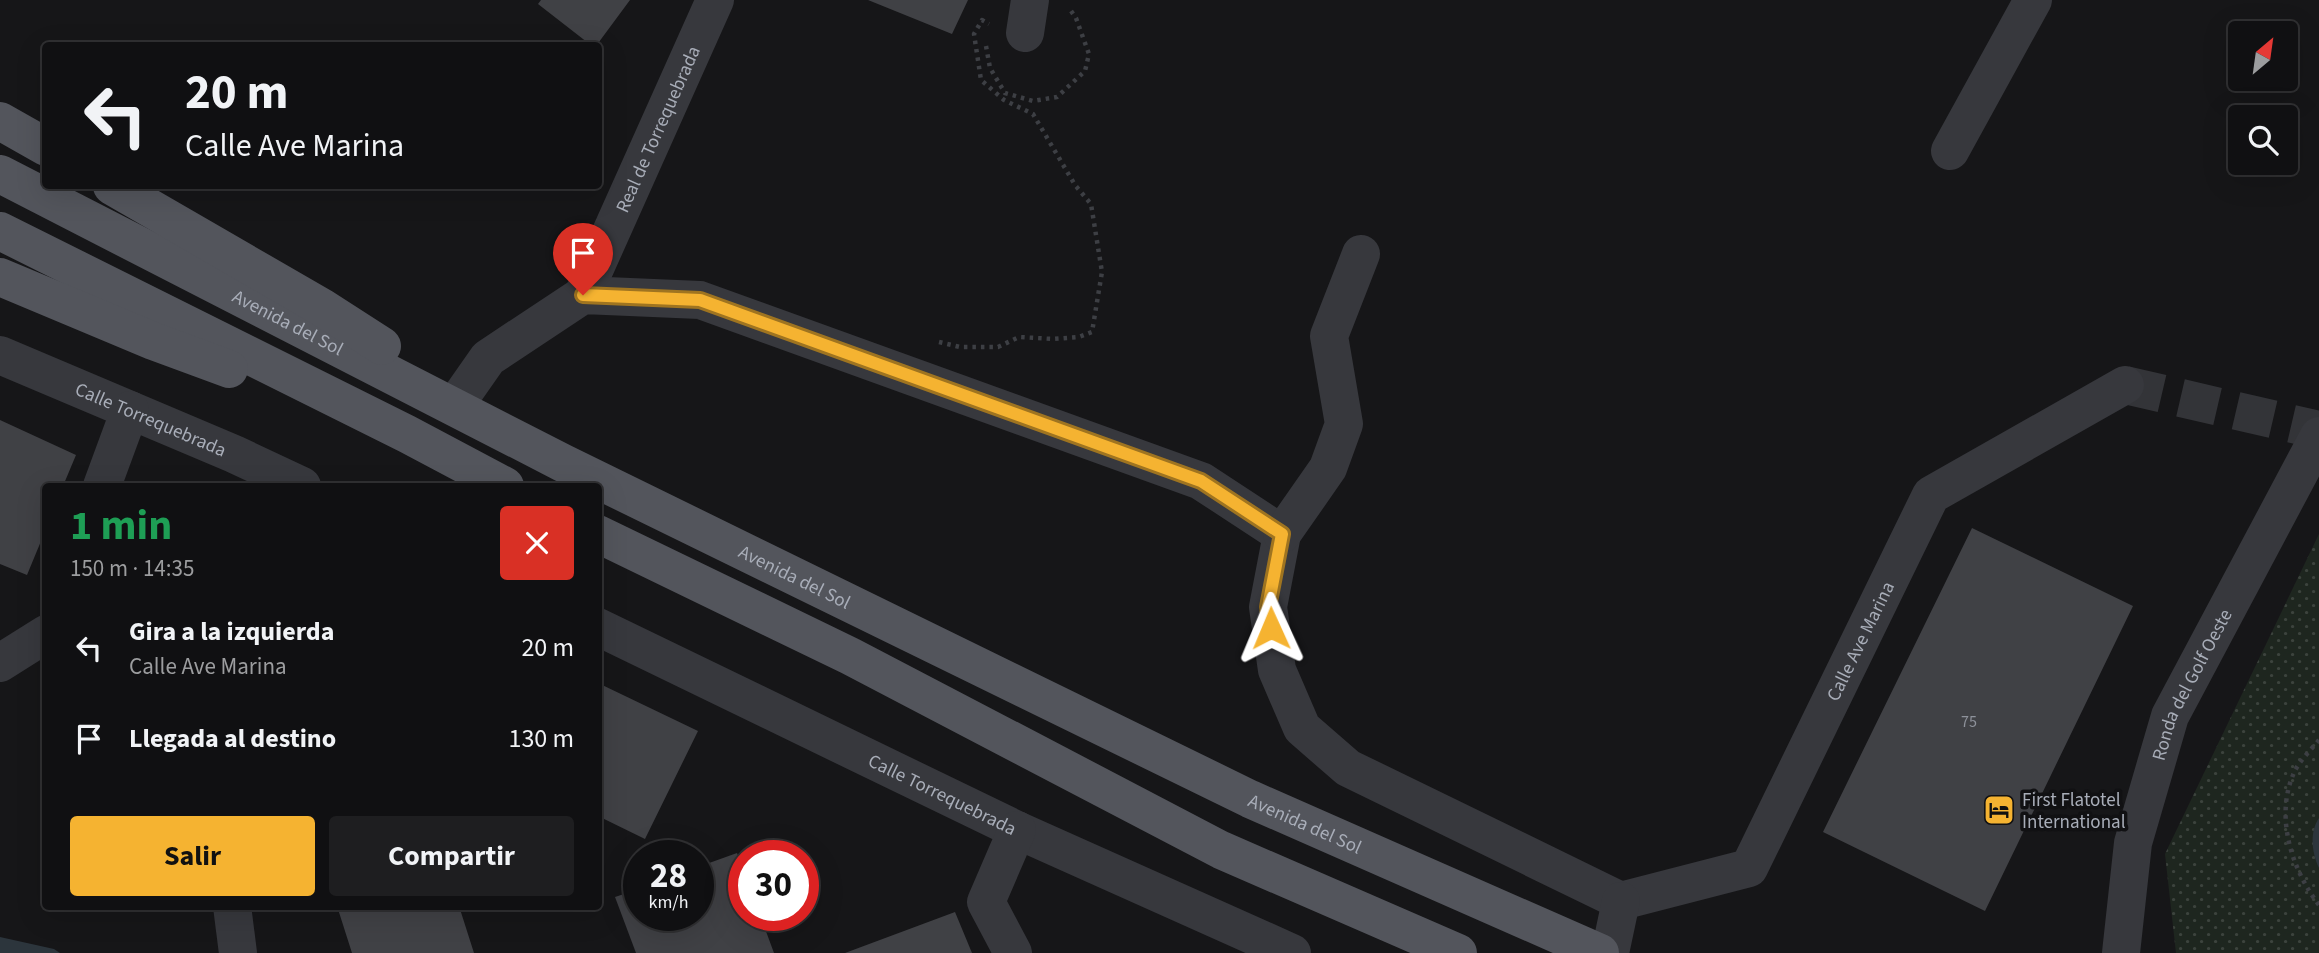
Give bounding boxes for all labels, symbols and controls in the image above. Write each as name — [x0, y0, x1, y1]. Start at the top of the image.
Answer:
north arrow — [2228, 21, 2298, 91]
map controls — [2228, 21, 2298, 175]
street label: Real de Torrequebrada — [610, 42, 708, 217]
text: 20 m — [185, 58, 289, 128]
icon: left — [70, 70, 161, 161]
button: search — [2228, 105, 2298, 175]
text: Calle Ave Marina — [185, 123, 404, 169]
pin — [553, 223, 613, 295]
icon: arrive — [564, 234, 602, 272]
street label: Avenida del Sol — [227, 284, 348, 363]
street label: Calle Torrequebrada — [71, 376, 230, 464]
text: 1 min — [70, 496, 172, 556]
button: close — [500, 506, 574, 580]
street label: Avenida del Sol — [734, 539, 855, 617]
text: 150 m · 14:35 — [70, 552, 194, 585]
street label: Calle Ave Marina — [1820, 577, 1902, 706]
position arrow — [1234, 591, 1308, 665]
street label: Ronda del Golf Oeste — [2146, 605, 2240, 764]
text: Gira a la izquierda — [129, 613, 334, 650]
icon: left — [70, 629, 108, 667]
text: 20 m — [521, 629, 574, 666]
text: Calle Ave Marina — [129, 650, 287, 683]
house number: 75 — [1961, 711, 1977, 733]
icon: arrive — [70, 720, 108, 758]
text: Llegada al destino — [129, 720, 336, 757]
text: 130 m — [508, 720, 574, 757]
street label: Calle Torrequebrada — [863, 748, 1021, 843]
place label: First Flatotel International — [2022, 787, 2126, 836]
street label: Avenida del Sol — [1244, 788, 1366, 862]
hotel icon: First Flatotel International — [1982, 793, 2016, 827]
button: Salir — [70, 816, 315, 896]
button: Compartir — [329, 816, 574, 896]
speed limit sign: 30 — [728, 840, 819, 931]
text: 28 — [650, 851, 687, 901]
text: km/h — [649, 890, 688, 915]

